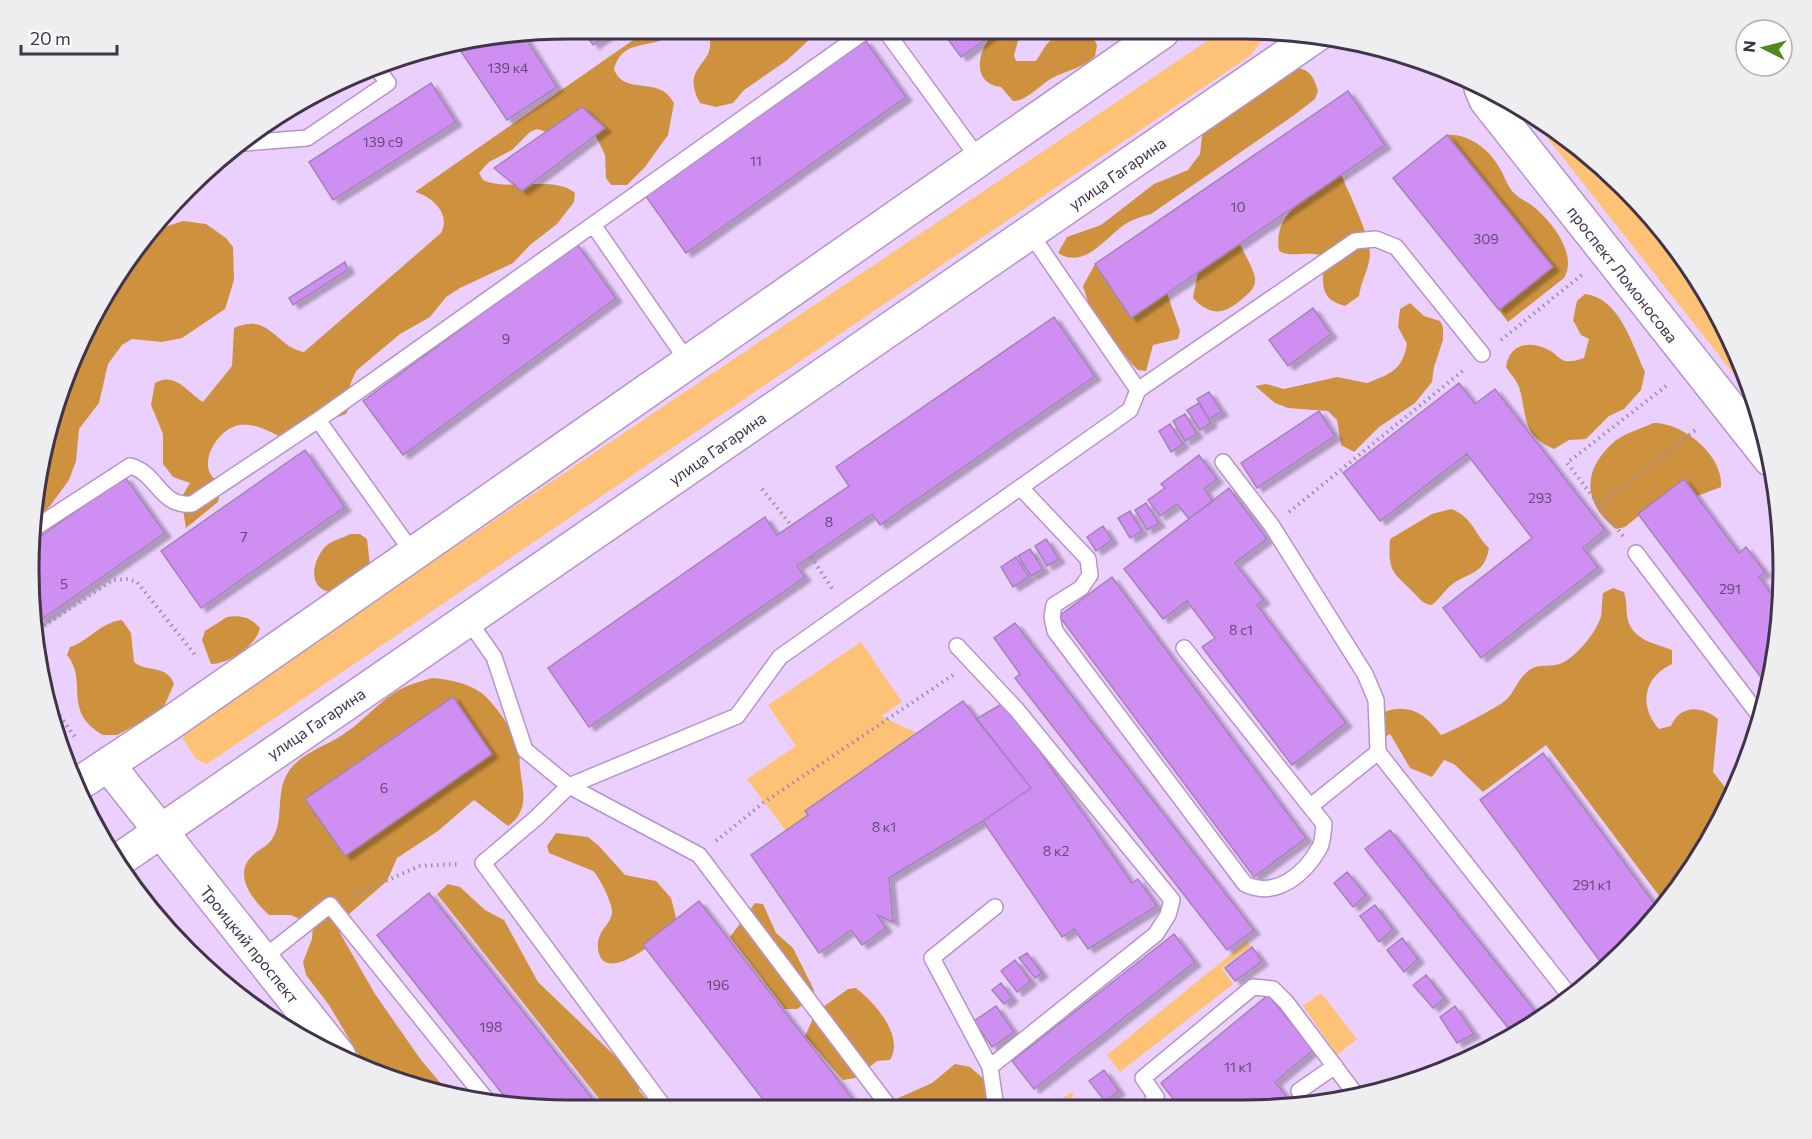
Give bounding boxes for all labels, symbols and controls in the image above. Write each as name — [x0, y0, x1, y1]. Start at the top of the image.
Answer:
scale bar — [21, 18, 117, 56]
north arrow — [1734, 18, 1794, 78]
text: 20 m — [30, 27, 71, 49]
text: N — [1739, 39, 1759, 53]
house number: 139 к4 — [488, 59, 529, 76]
house number: 139 с9 — [363, 133, 403, 150]
street label: улица Гагарина — [1065, 133, 1169, 213]
house number: 11 — [750, 152, 762, 169]
house number: 10 — [1230, 198, 1246, 215]
street label: проспект Ломоносова — [1564, 202, 1682, 346]
house number: 309 — [1473, 230, 1499, 247]
house number: 9 — [502, 330, 510, 347]
street label: улица Гагарина — [665, 408, 769, 488]
house number: 293 — [1528, 489, 1552, 506]
house number: 8 — [825, 513, 833, 530]
house number: 7 — [240, 528, 248, 545]
house number: 5 — [60, 575, 68, 592]
house number: 291 — [1719, 580, 1741, 597]
house number: 8 с1 — [1229, 621, 1253, 638]
street label: улица Гагарина — [263, 683, 369, 763]
house number: 6 — [380, 779, 388, 796]
house number: 8 к1 — [872, 818, 896, 835]
house number: 8 к2 — [1043, 842, 1069, 859]
house number: 291 к1 — [1573, 876, 1611, 893]
street label: Троицкий проспект — [197, 881, 304, 1007]
house number: 196 — [707, 976, 729, 993]
house number: 198 — [480, 1018, 502, 1035]
house number: 11 к1 — [1224, 1058, 1252, 1075]

